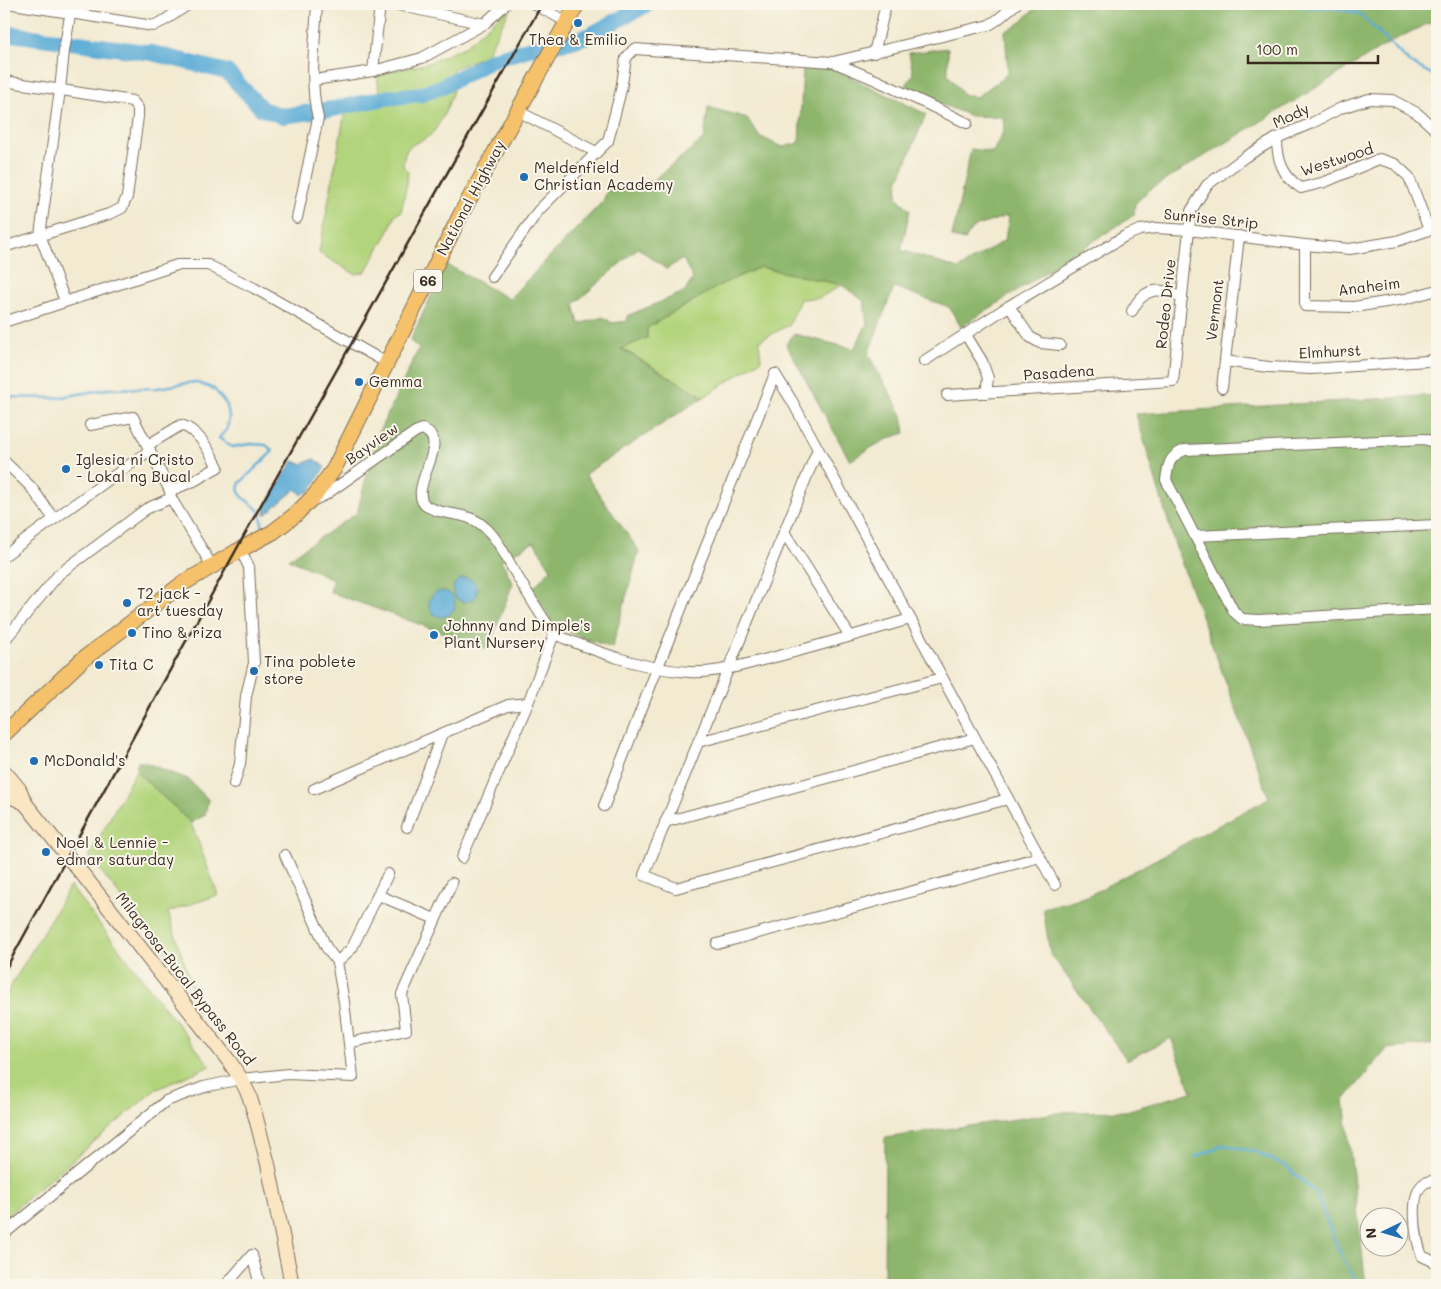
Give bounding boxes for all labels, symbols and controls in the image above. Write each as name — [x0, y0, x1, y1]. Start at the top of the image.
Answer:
marker: Thea & Emilio — [572, 17, 584, 29]
place label: Thea & Emilio — [529, 29, 627, 49]
scale bar — [1248, 32, 1378, 64]
text: 100 m — [1256, 39, 1298, 59]
street label: Mody — [1269, 98, 1312, 132]
street label: National Highway — [431, 136, 509, 259]
street label: Westwood — [1298, 138, 1376, 180]
place label: Meldenfield Christian Academy — [534, 157, 674, 194]
marker: Meldenfield Christian Academy — [518, 171, 530, 183]
street label: Sunrise Strip — [1163, 203, 1259, 233]
street label: Rodeo Drive — [1150, 258, 1180, 350]
road number: 66 — [414, 270, 442, 292]
street label: Anaheim — [1337, 272, 1401, 300]
street label: Vermont — [1200, 278, 1228, 342]
street label: Elmhurst — [1298, 339, 1362, 363]
street label: Pasadena — [1023, 360, 1095, 384]
place label: Gemma — [369, 371, 423, 391]
marker: Gemma — [353, 376, 365, 388]
street label: Bayview — [341, 418, 402, 469]
place label: Iglesia ni Cristo - Lokal ng Bucal — [76, 449, 194, 486]
marker: Iglesia ni Cristo - Lokal ng Bucal — [60, 463, 72, 475]
place label: T2 jack - art tuesday — [137, 583, 224, 620]
marker: T2 jack - art tuesday — [121, 597, 133, 609]
place label: Johnny and Dimple's Plant Nursery — [444, 615, 591, 652]
place label: Tino & riza — [142, 622, 222, 642]
marker: Tino & riza — [126, 627, 138, 639]
marker: Johnny and Dimple's Plant Nursery — [428, 629, 440, 641]
place label: Tina poblete store — [264, 651, 356, 688]
place label: Tita C — [109, 654, 154, 674]
marker: Tita C — [93, 659, 105, 671]
marker: Tina poblete store — [248, 665, 260, 677]
place label: McDonald's — [44, 750, 126, 770]
marker: McDonald's — [28, 755, 40, 767]
place label: Noel & Lennie - edmar saturday — [56, 832, 174, 869]
marker: Noel & Lennie - edmar saturday — [40, 846, 52, 858]
street label: Milagrosa-Bucal Bypass Road — [112, 888, 260, 1069]
north arrow — [1358, 1206, 1408, 1256]
text: N — [1361, 1227, 1380, 1239]

